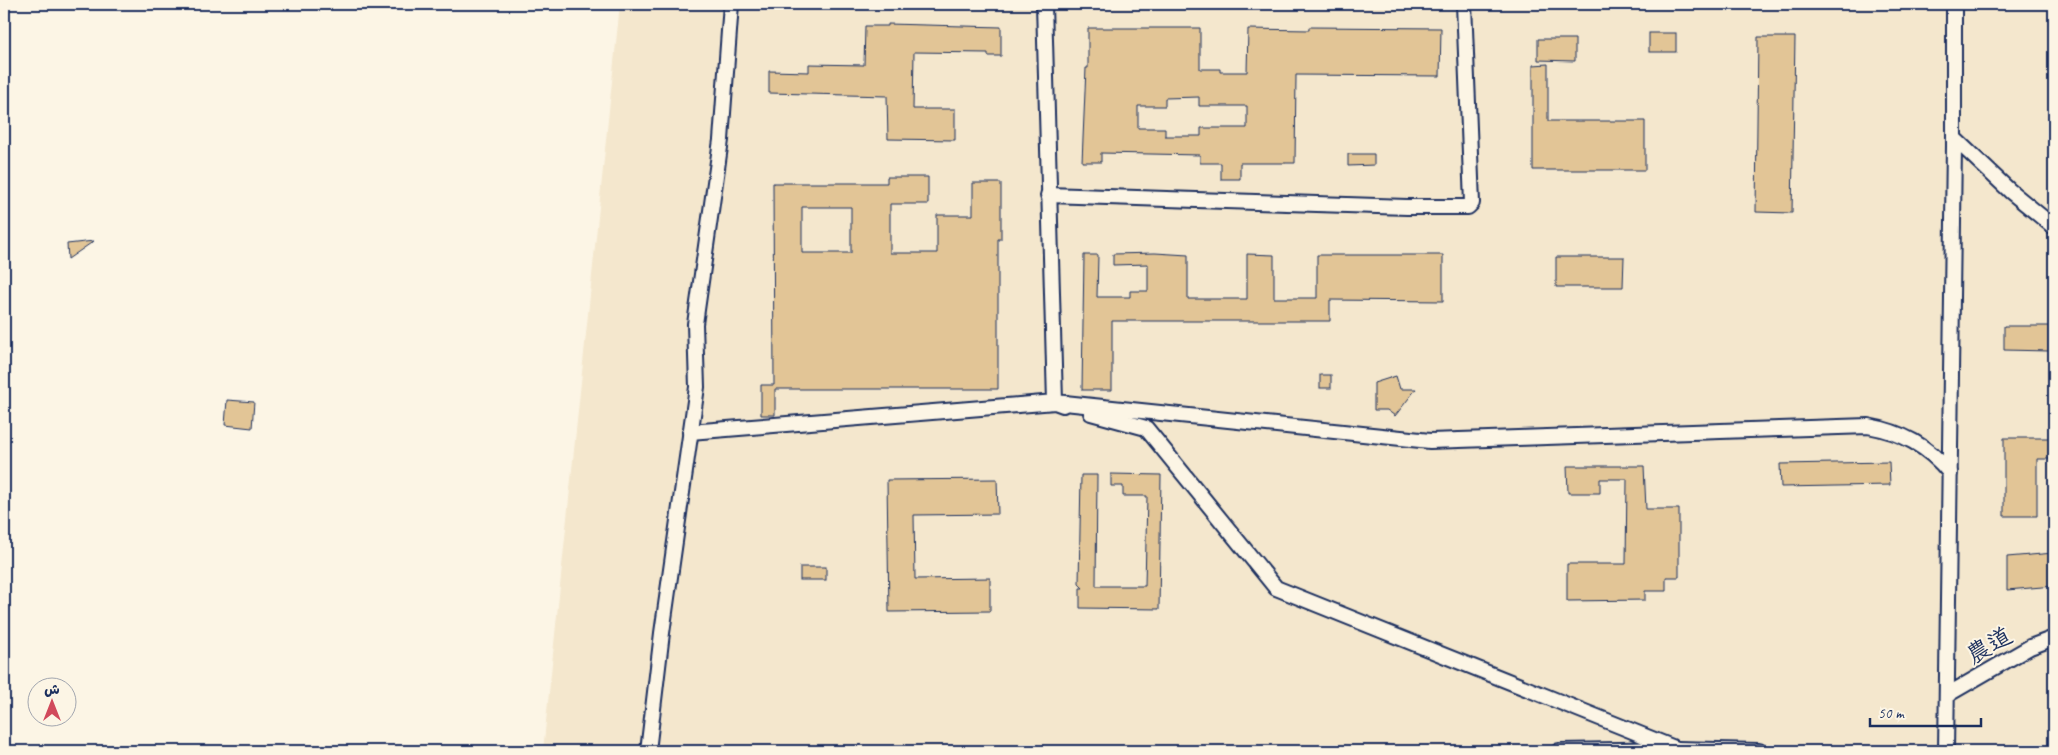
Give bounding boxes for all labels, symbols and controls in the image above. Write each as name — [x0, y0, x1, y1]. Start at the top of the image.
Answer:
street label: 農道 — [1961, 620, 2017, 670]
north arrow — [28, 678, 78, 728]
text: ش — [44, 681, 60, 698]
scale bar — [1870, 695, 1982, 727]
text: 50 m — [1878, 704, 1905, 723]

